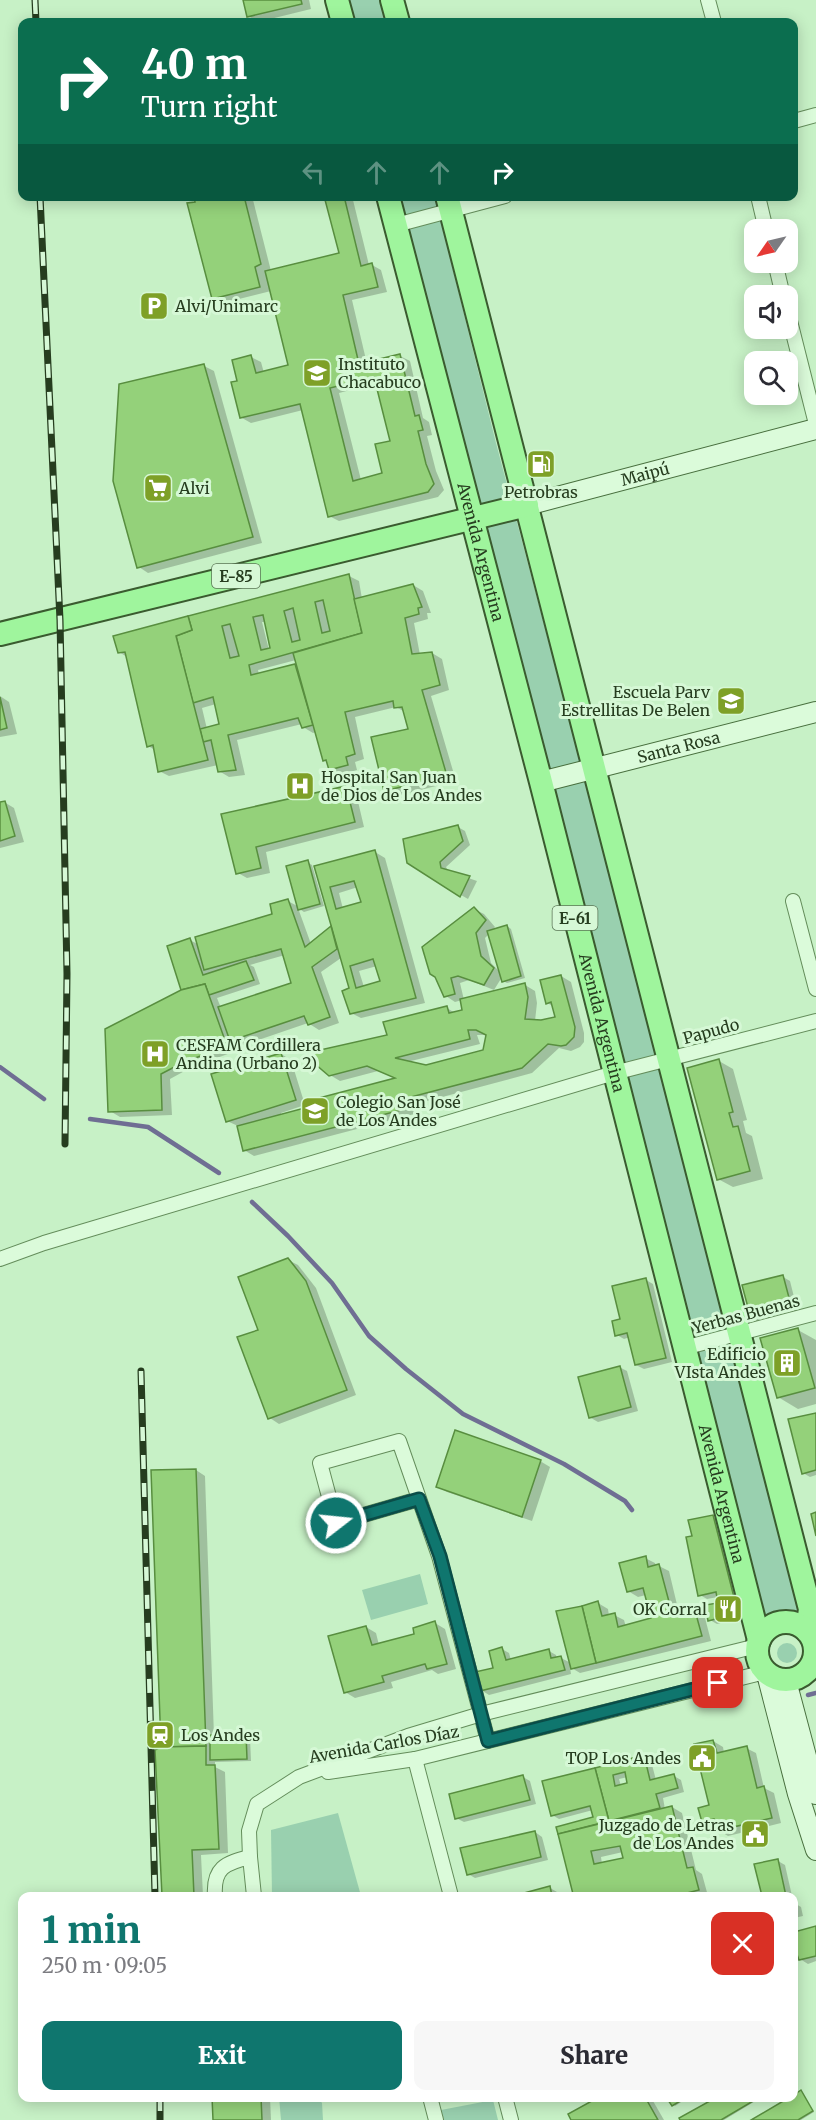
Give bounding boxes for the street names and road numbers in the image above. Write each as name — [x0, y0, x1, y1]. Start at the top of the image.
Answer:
street label: Maipú — [619, 458, 671, 490]
street label: Avenida Argentina — [453, 480, 509, 624]
road number: E-85 — [212, 564, 260, 588]
street label: Santa Rosa — [635, 727, 722, 767]
road number: E-61 — [552, 906, 598, 930]
street label: Avenida Argentina — [575, 950, 630, 1095]
street label: Papudo — [681, 1014, 741, 1048]
street label: Yerbas Buenas — [689, 1290, 802, 1338]
street label: Avenida Argentina — [694, 1421, 749, 1566]
street label: Avenida Carlos Díaz — [307, 1721, 461, 1767]

